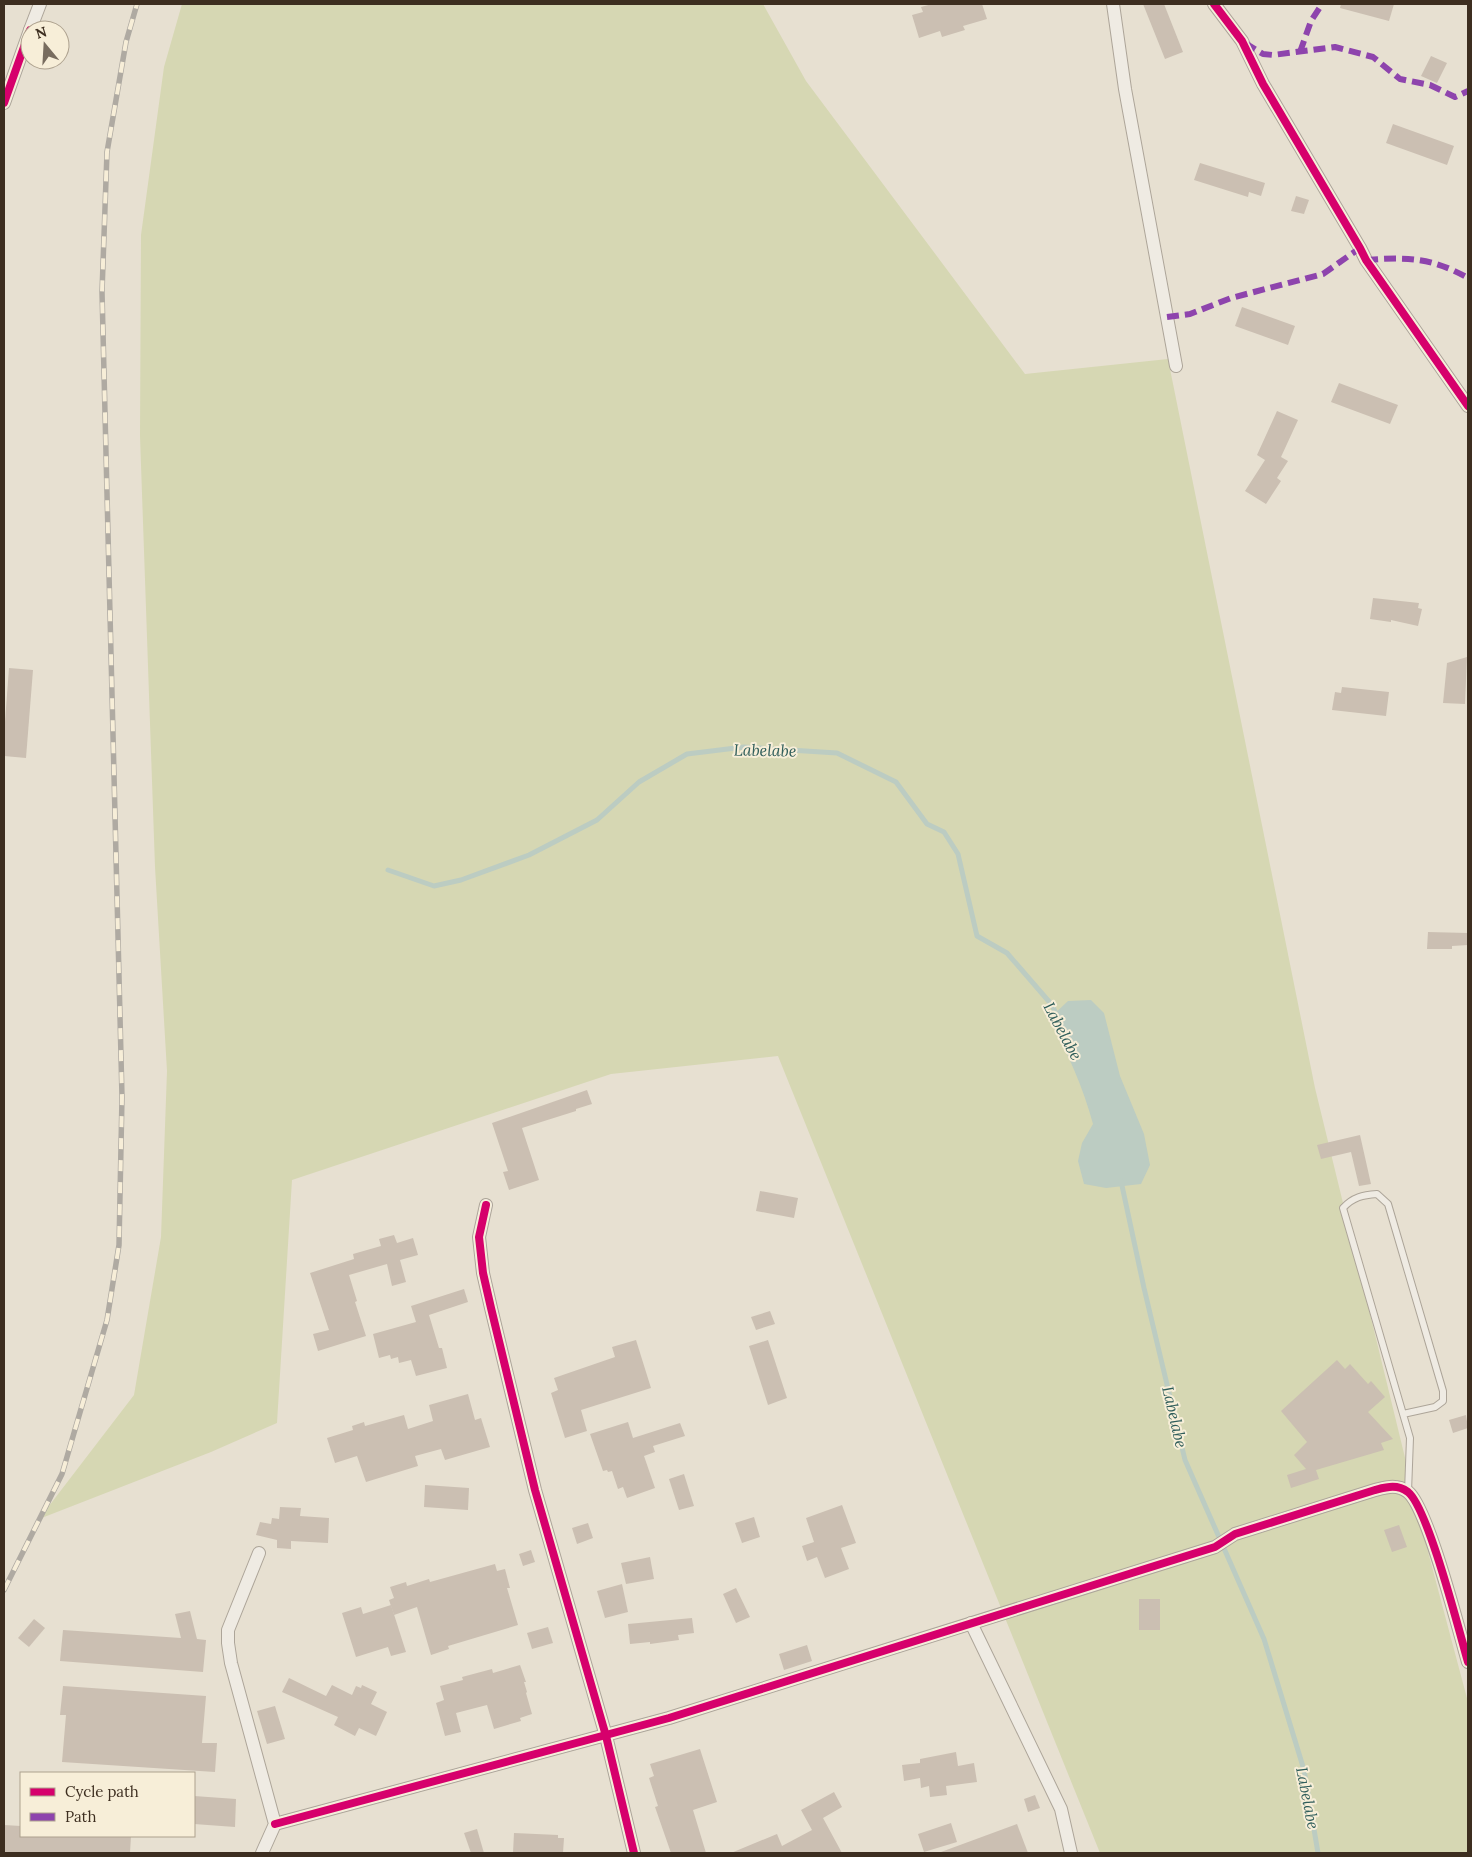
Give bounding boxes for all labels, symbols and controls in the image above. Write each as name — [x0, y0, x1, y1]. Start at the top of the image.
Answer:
north arrow — [20, 20, 70, 70]
text: N — [33, 22, 49, 43]
water label: Labelabe — [733, 739, 797, 761]
water label: Labelabe — [1039, 999, 1087, 1064]
water label: Labelabe — [1158, 1384, 1192, 1450]
water label: Labelabe — [1292, 1765, 1324, 1831]
legend — [20, 1772, 195, 1837]
text: Cycle path — [65, 1782, 139, 1801]
text: Path — [65, 1807, 96, 1826]

